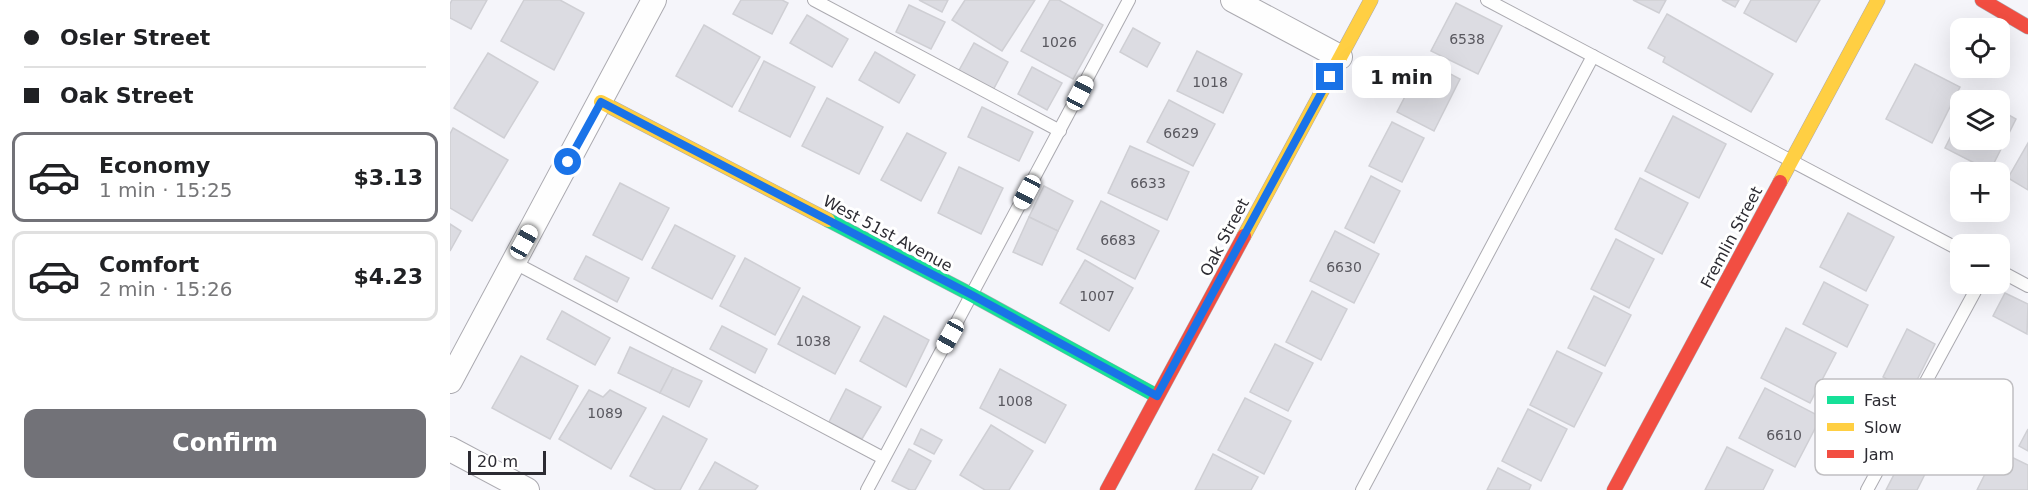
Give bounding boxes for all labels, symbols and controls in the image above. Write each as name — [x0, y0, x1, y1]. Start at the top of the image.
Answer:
map controls — [1950, 18, 2010, 294]
button: locate — [1950, 18, 2010, 78]
text: Osler Street — [60, 25, 210, 50]
house number: 6538 — [1449, 31, 1485, 47]
house number: 1026 — [1041, 34, 1077, 50]
callout: 1 min — [1351, 56, 1450, 98]
route end — [1316, 63, 1343, 90]
text: 1 min — [1370, 65, 1433, 89]
car — [1064, 73, 1096, 113]
house number: 1018 — [1192, 74, 1228, 90]
text: Oak Street — [60, 83, 193, 108]
button: layers — [1950, 90, 2010, 150]
house number: 6629 — [1163, 125, 1199, 141]
route start — [554, 148, 581, 175]
icon: car — [27, 150, 81, 204]
text: Economy — [99, 153, 210, 178]
button: + — [1950, 162, 2010, 222]
text: $3.13 — [353, 165, 423, 190]
car — [1011, 172, 1043, 212]
house number: 6633 — [1130, 175, 1166, 191]
text: 1 min · 15:25 — [99, 178, 233, 202]
street label: Fremlin Street — [1697, 183, 1766, 291]
street label: West 51st Avenue — [820, 191, 956, 276]
street label: Oak Street — [1196, 195, 1253, 279]
car — [507, 222, 541, 262]
house number: 6683 — [1100, 232, 1136, 248]
button: − — [1950, 234, 2010, 294]
icon: car — [27, 249, 81, 303]
text: Comfort — [99, 252, 199, 277]
house number: 6630 — [1326, 259, 1362, 275]
text: $4.23 — [353, 264, 423, 289]
text: 2 min · 15:26 — [99, 277, 233, 301]
house number: 1007 — [1079, 288, 1115, 304]
car — [933, 316, 967, 356]
house number: 1038 — [795, 333, 831, 349]
legend — [1815, 379, 2013, 475]
text: Fast — [1864, 391, 1896, 410]
house number: 1008 — [997, 393, 1033, 409]
house number: 1089 — [587, 405, 623, 421]
button: Confirm — [24, 409, 426, 478]
text: Slow — [1864, 418, 1901, 437]
house number: 6610 — [1766, 427, 1802, 443]
text: Jam — [1863, 445, 1894, 464]
scale bar — [468, 448, 546, 476]
text: 20 m — [477, 452, 518, 471]

